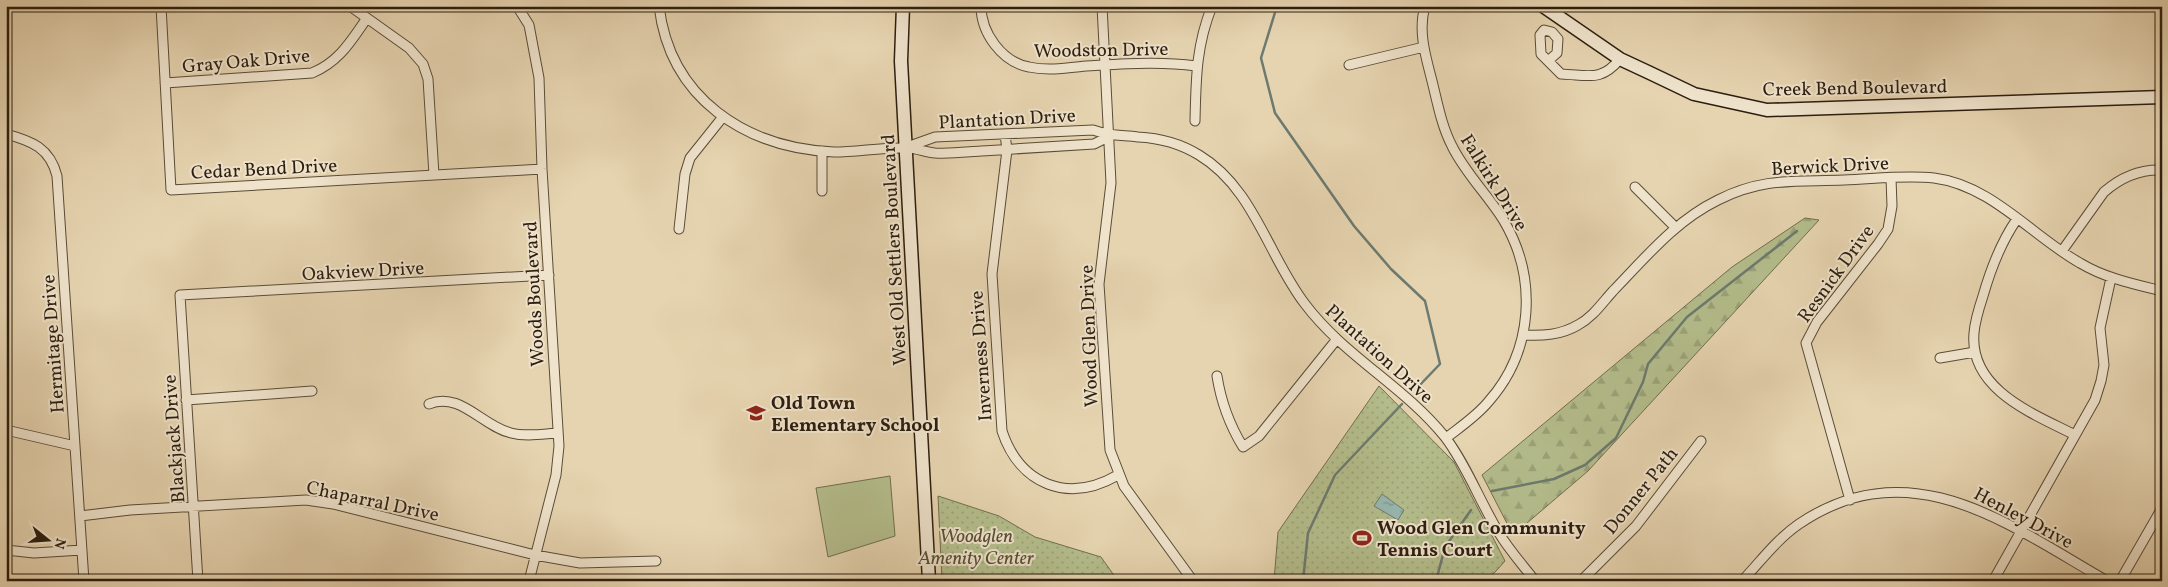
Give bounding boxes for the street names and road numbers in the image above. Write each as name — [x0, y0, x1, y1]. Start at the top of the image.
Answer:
street label: Woodston Drive — [1033, 37, 1169, 65]
street label: Gray Oak Drive — [181, 43, 311, 81]
street label: Creek Bend Boulevard — [1763, 74, 1948, 104]
street label: Plantation Drive — [938, 103, 1076, 137]
street label: Falkirk Drive — [1453, 130, 1533, 236]
street label: West Old Settlers Boulevard — [876, 133, 914, 366]
street label: Berwick Drive — [1771, 151, 1890, 183]
street label: Cedar Bend Drive — [190, 153, 338, 187]
street label: Woods Boulevard — [518, 220, 552, 367]
street label: Resnick Drive — [1792, 220, 1881, 328]
street label: Oakview Drive — [301, 256, 425, 288]
street label: Wood Glen Drive — [1075, 264, 1105, 408]
street label: Hermitage Drive — [36, 274, 72, 414]
street label: Inverness Drive — [964, 290, 1000, 422]
street label: Plantation Drive — [1319, 299, 1438, 410]
street label: Blackjack Drive — [158, 374, 192, 504]
street label: Donner Path — [1598, 442, 1685, 540]
street label: Chaparral Drive — [304, 475, 441, 529]
street label: Henley Drive — [1969, 482, 2077, 556]

